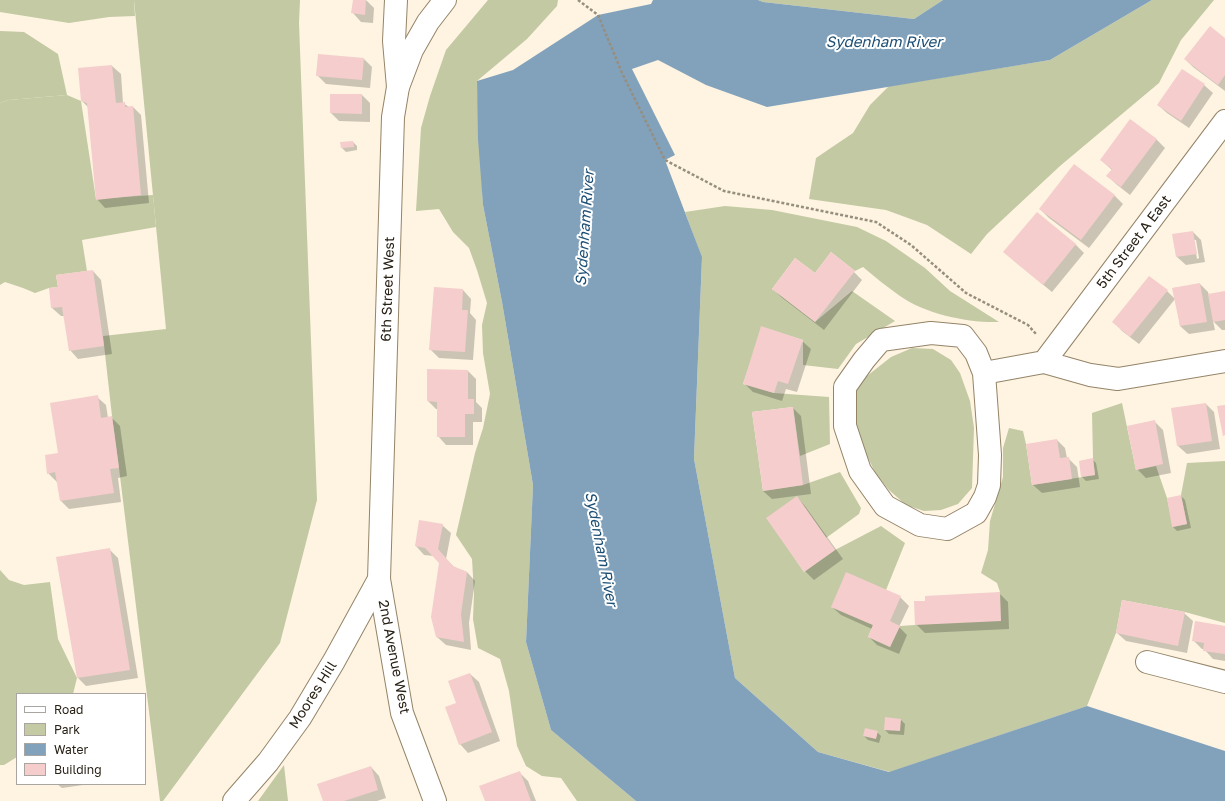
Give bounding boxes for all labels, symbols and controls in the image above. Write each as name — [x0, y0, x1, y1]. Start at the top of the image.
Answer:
water label: Sydenham River — [826, 33, 942, 51]
water label: Sydenham River — [572, 169, 598, 287]
street label: 5th Street A East — [1093, 192, 1175, 292]
street label: 6th Street West — [378, 236, 398, 342]
water label: Sydenham River — [581, 490, 621, 608]
street label: 2nd Avenue West — [375, 599, 413, 715]
street label: Moores Hill — [286, 658, 340, 732]
legend — [16, 693, 146, 785]
text: Road — [54, 702, 83, 717]
text: Park — [54, 722, 80, 737]
text: Water — [54, 742, 88, 757]
text: Building — [54, 762, 102, 777]

